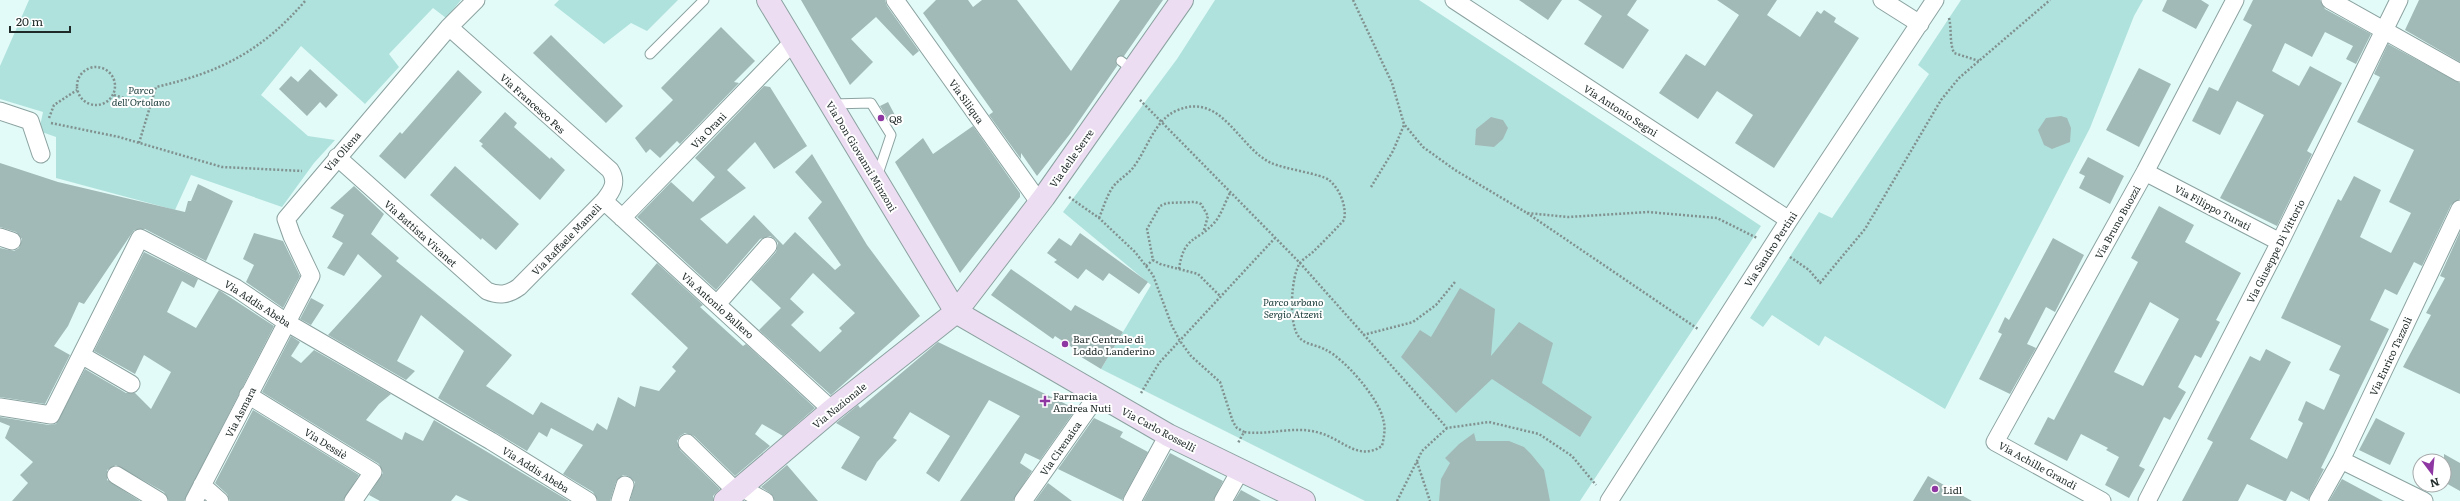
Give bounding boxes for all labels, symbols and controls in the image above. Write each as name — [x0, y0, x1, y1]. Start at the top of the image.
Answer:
scale bar — [10, 8, 70, 34]
text: 20 m — [16, 12, 43, 30]
street label: Via Francesco Pes — [497, 70, 569, 137]
street label: Via Siliqua — [946, 76, 989, 127]
street label: Via Antonio Segni — [1581, 80, 1662, 140]
park label: Parco dell'Ortolano — [112, 82, 170, 109]
street label: Via Don Giovanni Minzoni — [823, 98, 901, 215]
street label: Via Orani — [687, 108, 730, 152]
place label: Q8 — [889, 111, 903, 126]
marker: Q8 — [876, 113, 886, 123]
street label: Via delle Serre — [1045, 126, 1097, 190]
street label: Via Oliena — [320, 127, 364, 175]
street label: Via Filippo Turati — [2172, 180, 2255, 234]
street label: Via Bruno Buozzi — [2091, 182, 2144, 261]
street label: Via Battista Vivanet — [381, 196, 461, 270]
street label: Via Giuseppe Di Vittorio — [2242, 196, 2308, 306]
street label: Via Raffaele Mameli — [528, 199, 605, 278]
street label: Via Sandro Pertini — [1740, 208, 1800, 290]
street label: Via Antonio Ballero — [678, 268, 758, 342]
street label: Via Addis Abeba — [222, 276, 295, 331]
park label: Parco urbano Sergio Atzeni — [1263, 294, 1323, 321]
street label: Via Enrico Tazzoli — [2365, 313, 2415, 398]
place label: Bar Centrale di Loddo Landerino — [1073, 331, 1155, 358]
marker: Bar Centrale di Loddo Landerino — [1060, 339, 1070, 349]
street label: Via Nazionale — [809, 379, 869, 431]
street label: Via Asmara — [221, 384, 259, 440]
place label: Farmacia Andrea Nuti — [1053, 388, 1112, 415]
marker: Farmacia Andrea Nuti — [1040, 396, 1050, 406]
street label: Via Carlo Rosselli — [1119, 403, 1200, 455]
street label: Via Cirenaica — [1036, 417, 1085, 478]
street label: Via Dessiè — [302, 424, 350, 462]
street label: Via Achille Grandi — [1996, 437, 2080, 493]
street label: Via Addis Abeba — [499, 442, 573, 496]
north arrow — [2412, 453, 2452, 493]
text: N — [2428, 475, 2442, 493]
place label: Lidl — [1943, 482, 1963, 497]
marker: Lidl — [1930, 484, 1940, 494]

